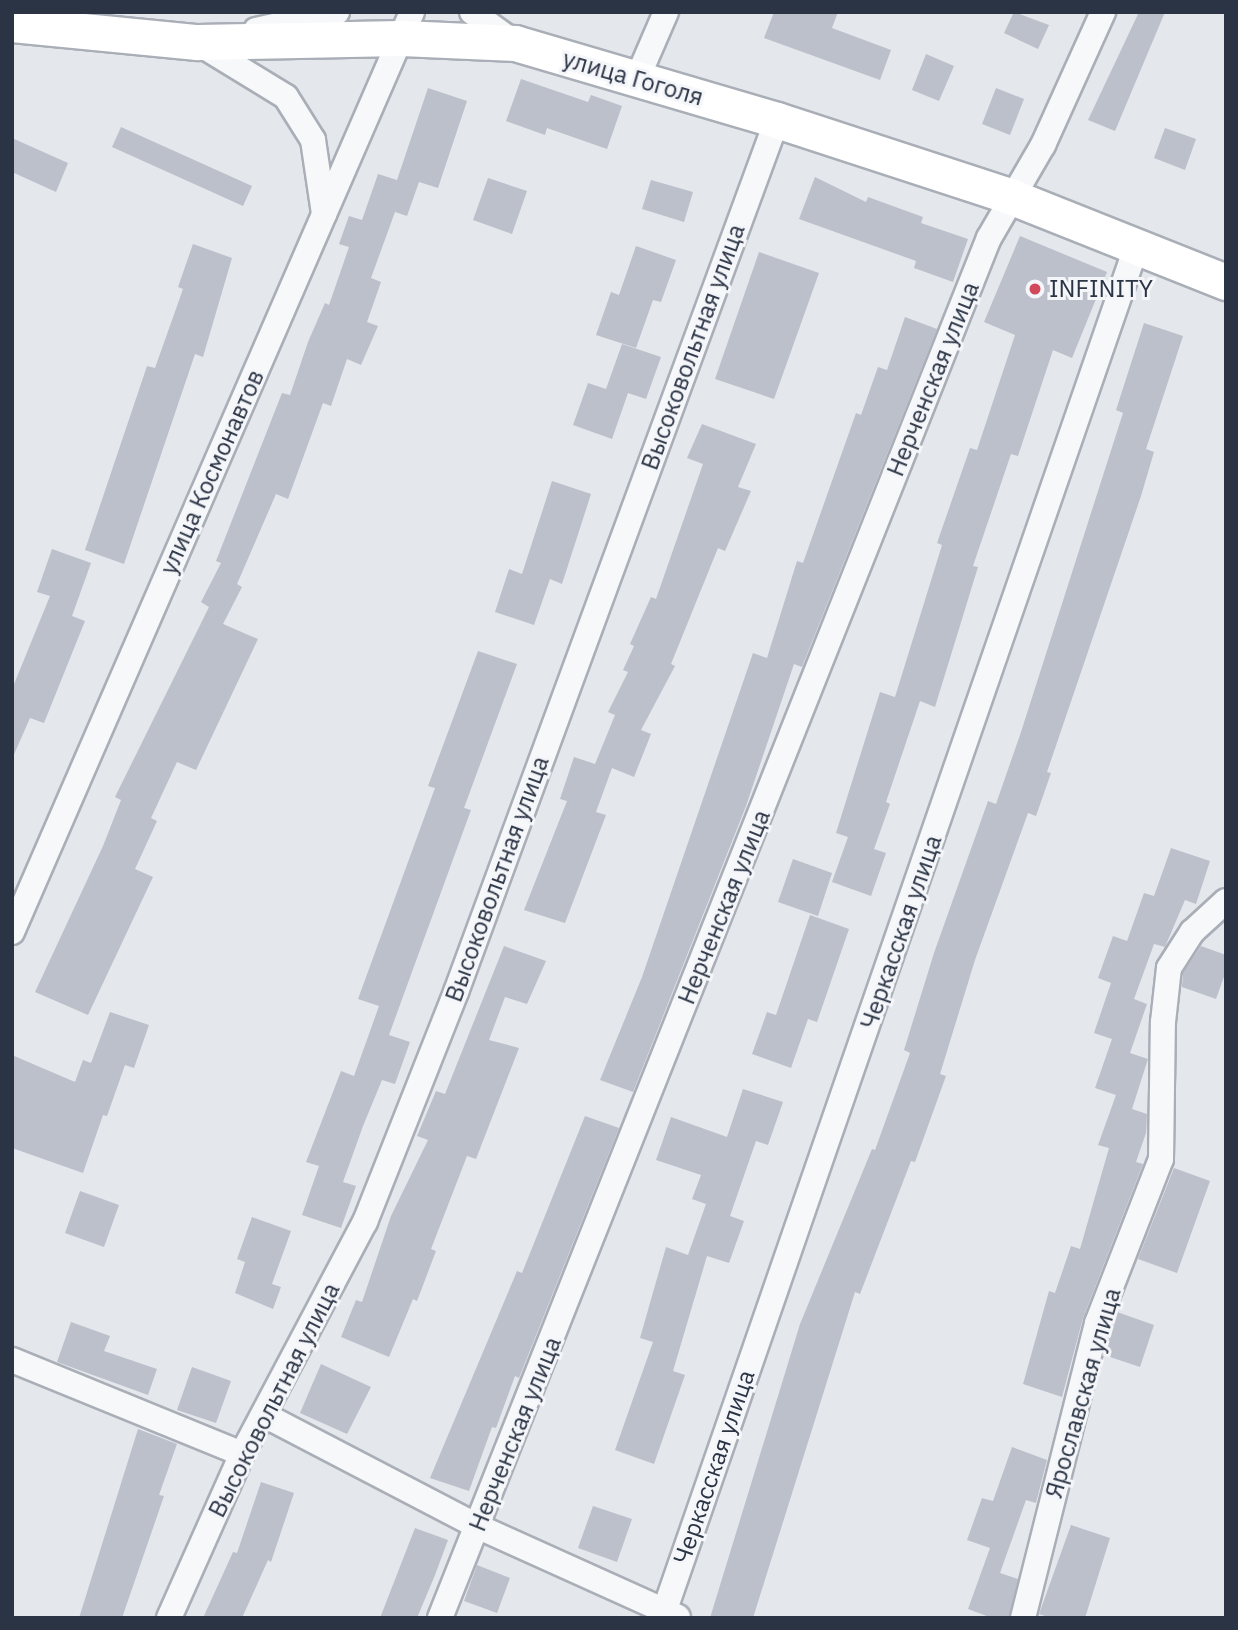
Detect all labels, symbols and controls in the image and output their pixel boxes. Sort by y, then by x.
street label: улица Гоголя [559,44,707,112]
street label: Высоковольтная улица [635,220,751,474]
place label: INFINITY [1049,275,1153,303]
street label: Нерченская улица [881,278,985,480]
marker: INFINITY [1027,281,1043,297]
street label: улица Космонавтов [154,365,270,579]
street label: Высоковольтная улица [439,752,555,1006]
street label: Нерченская улица [672,806,776,1008]
street label: Черкасская улица [854,831,948,1033]
street label: Высоковольтная улица [202,1278,346,1522]
street label: Ярославская улица [1039,1285,1127,1501]
street label: Нерченская улица [463,1333,567,1535]
street label: Черкасская улица [667,1366,761,1568]

